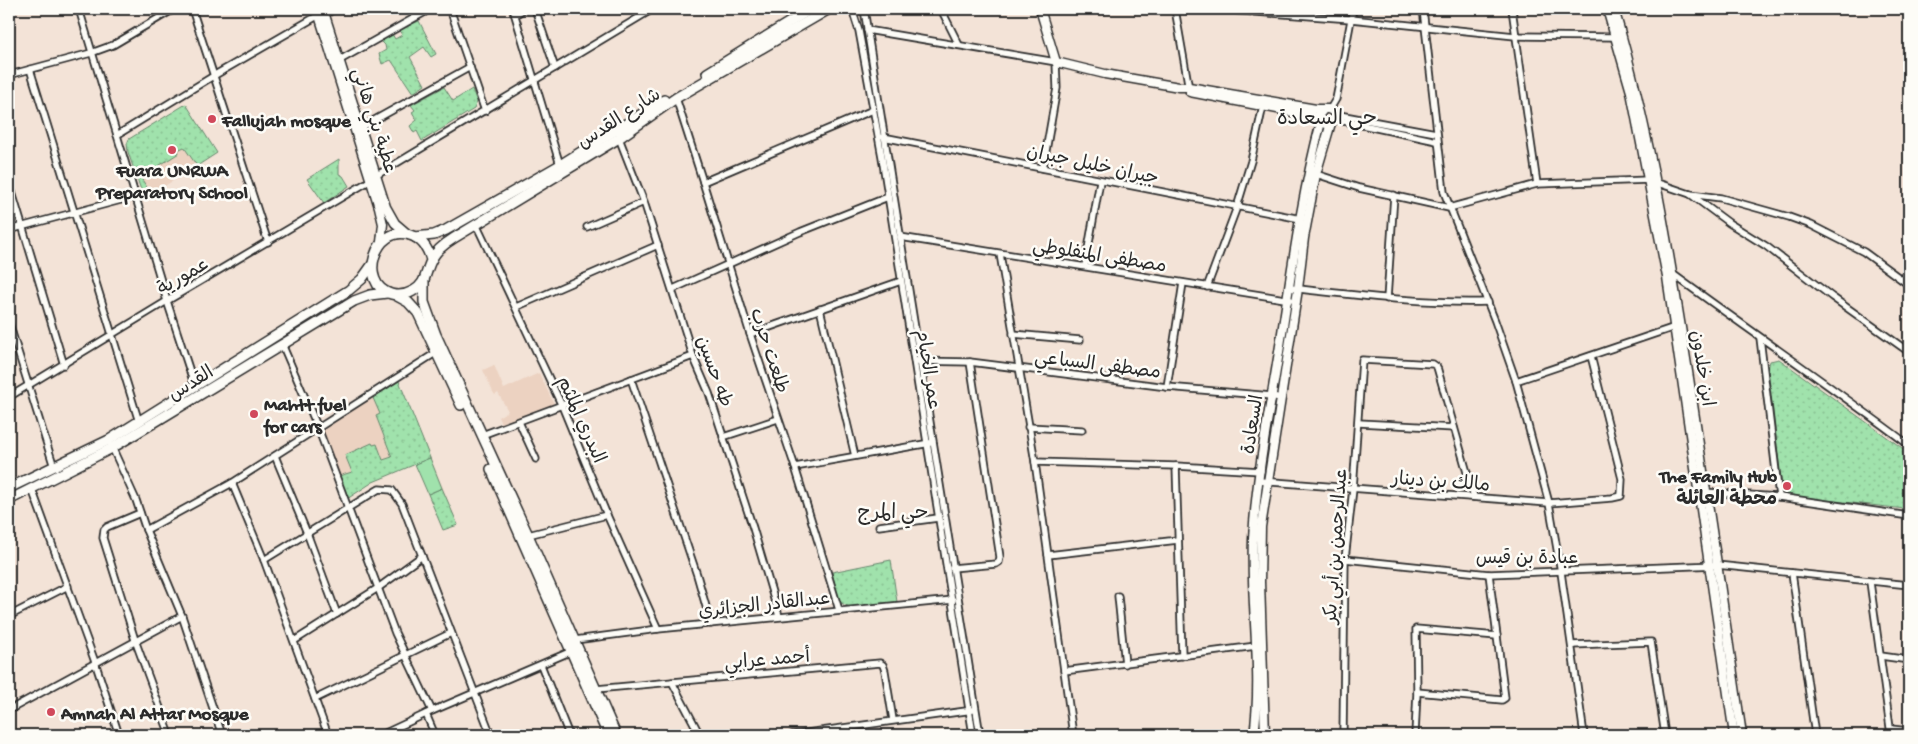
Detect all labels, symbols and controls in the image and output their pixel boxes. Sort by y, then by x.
street label: عطية بني هاني [343,65,401,177]
street label: شارع القدس [574,84,666,155]
district label: حي السعادة [1277,108,1377,136]
place label: Fallujah mosque [221,111,352,134]
marker: Fallujah mosque [206,113,218,125]
street label: جبران خليل جبران [1024,141,1160,192]
marker: Fuara UNRWA Preparatory School [166,144,178,156]
place label: Fuara UNRWA Preparatory School [95,161,248,206]
street label: مصطفى المنفلوطي [1031,236,1168,281]
street label: عمورية [154,254,213,302]
street label: طلعت حرب [743,306,792,397]
street label: عمر الخيام [909,328,944,411]
street label: ابن خلدون [1683,329,1718,408]
street label: طه حسين [689,333,736,411]
street label: مصطفى السباعي [1033,347,1162,388]
street label: القدس [165,362,219,408]
street label: البدري الملثم [550,373,609,468]
street label: السعادة [1238,393,1271,456]
place label: Mahtt fuel for cars [263,395,347,440]
marker: Mahtt fuel for cars [248,408,260,420]
place label: The Family Hub محطة العائلة [1657,467,1777,512]
street label: عبدالرحمن بن أبي بكر [1318,468,1356,627]
street label: مالك بن دينار [1389,468,1491,498]
marker: The Family Hub محطة العائلة [1781,480,1793,492]
district label: حي المرج [858,502,928,529]
street label: عبادة بن قيس [1476,548,1578,571]
street label: عبدالقادر الجزائري [698,588,831,625]
street label: أحمد عرابي [723,644,812,679]
place label: Amnah Al Attar Mosque [60,704,250,727]
marker: Amnah Al Attar Mosque [45,706,57,718]

